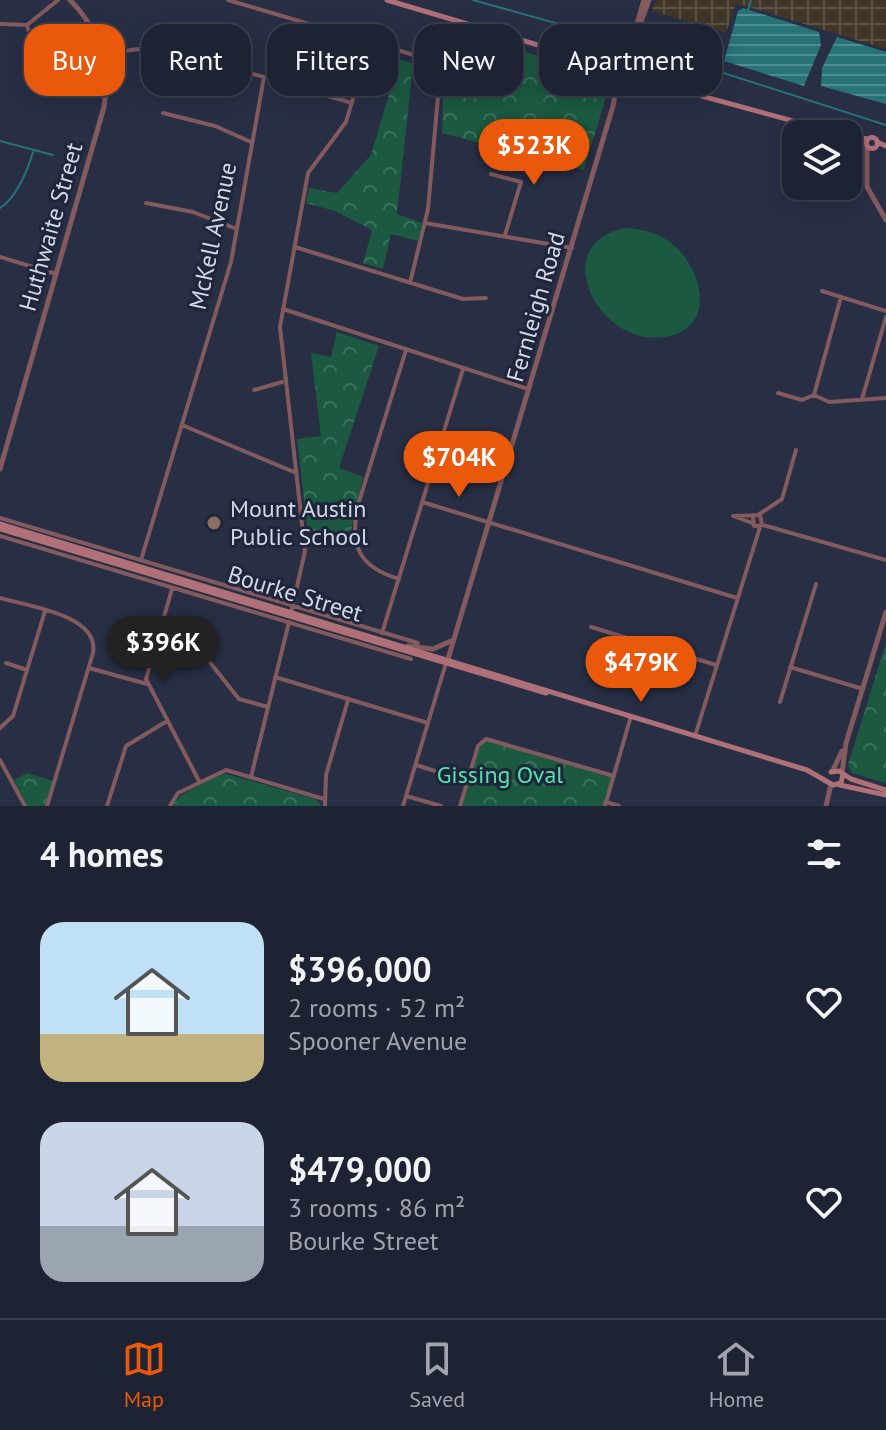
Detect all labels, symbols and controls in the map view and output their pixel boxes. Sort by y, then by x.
chip: Buy [24,24,125,96]
chip: Rent [141,24,251,96]
chip: Filters [267,24,398,96]
chip: New [414,24,523,96]
chip: Apartment [539,24,722,96]
pin: $523K [478,119,590,187]
map controls [782,120,862,200]
button: layers [782,120,862,200]
text: $523K [496,128,572,161]
street label: Huthwaite Street [12,139,89,315]
street label: McKell Avenue [182,159,243,313]
street label: Fernleigh Road [499,228,572,386]
pin: $704K [403,431,515,499]
text: $704K [421,440,497,473]
place label: Mount Austin Public School [230,493,368,552]
marker: Mount Austin Public School [205,514,223,532]
street label: Bourke Street [224,558,366,629]
pin: $396K [107,616,219,684]
text: $396K [125,625,201,658]
pin: $479K [585,636,697,704]
text: $479K [603,645,679,678]
park label: Gissing Oval [437,759,563,790]
text: 4 homes [40,832,164,876]
icon: filters [802,832,846,876]
text: $396,000 [288,947,432,991]
icon: home [104,954,200,1050]
icon: heart [802,980,846,1024]
text: 2 rooms · 52 m² [288,991,465,1024]
text: Spooner Avenue [288,1024,467,1057]
text: $479,000 [288,1147,432,1191]
icon: home [104,1154,200,1250]
icon: heart [802,1180,846,1224]
text: 3 rooms · 86 m² [288,1191,465,1224]
text: Bourke Street [288,1224,439,1257]
tab: Map [122,1337,166,1413]
tab: Saved [409,1337,465,1413]
tab: Home [709,1337,764,1413]

